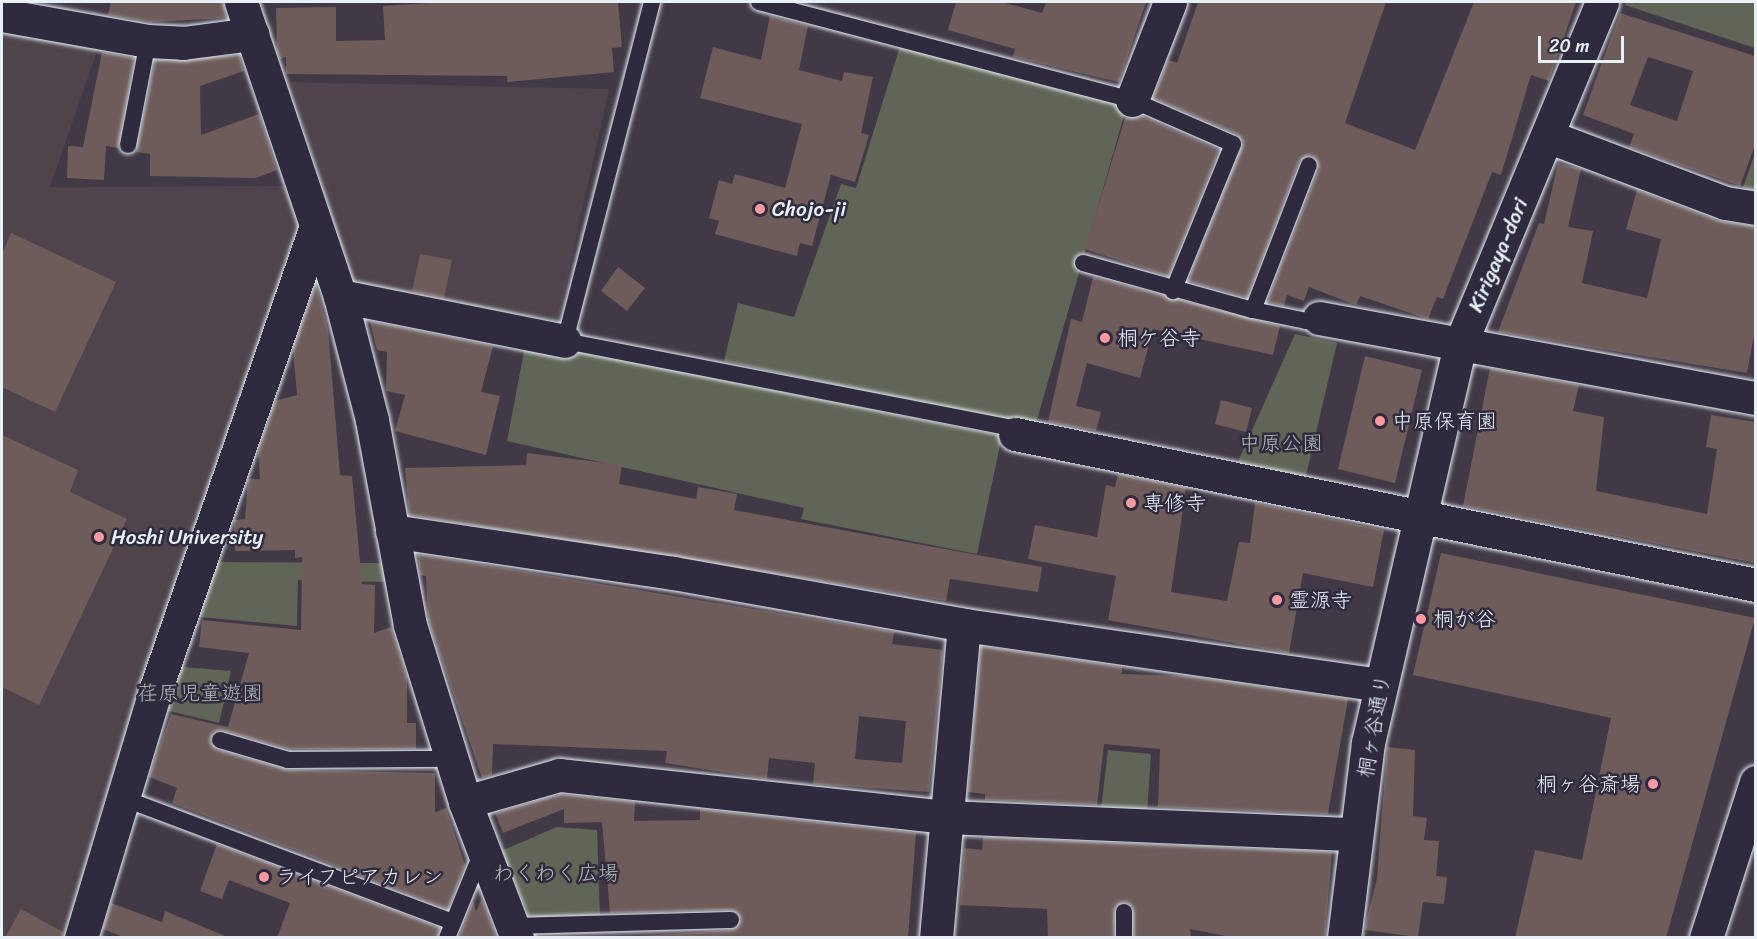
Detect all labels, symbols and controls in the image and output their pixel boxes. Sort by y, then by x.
scale bar [1541,24,1626,62]
text: 20 m [1549,30,1589,62]
street label: Kirigaya-dori [1463,194,1533,316]
place label: Chojo-ji [772,196,846,222]
marker: Chojo-ji [753,202,767,216]
place label: 桐ケ谷寺 [1117,325,1201,351]
marker: 桐ケ谷寺 [1098,331,1112,345]
place label: 中原保育園 [1392,408,1497,434]
marker: 中原保育園 [1373,414,1387,428]
park label: 中原公園 [1239,430,1323,456]
place label: 専修寺 [1143,490,1206,516]
marker: 専修寺 [1124,496,1138,510]
place label: Hoshi University [111,524,264,550]
marker: Hoshi University [92,530,106,544]
place label: 霊源寺 [1289,587,1352,613]
marker: 霊源寺 [1270,593,1284,607]
place label: 桐が谷 [1433,606,1496,632]
marker: 桐が谷 [1414,612,1428,626]
street label: 桐ヶ谷通り [1352,672,1396,780]
park label: 荏原児童遊園 [137,680,263,706]
place label: 桐ヶ谷斎場 [1536,771,1641,797]
marker: 桐ヶ谷斎場 [1646,777,1660,791]
park label: わくわく広場 [493,860,619,886]
place label: ライフピアカレン [276,864,444,890]
marker: ライフピアカレン [257,870,271,884]

